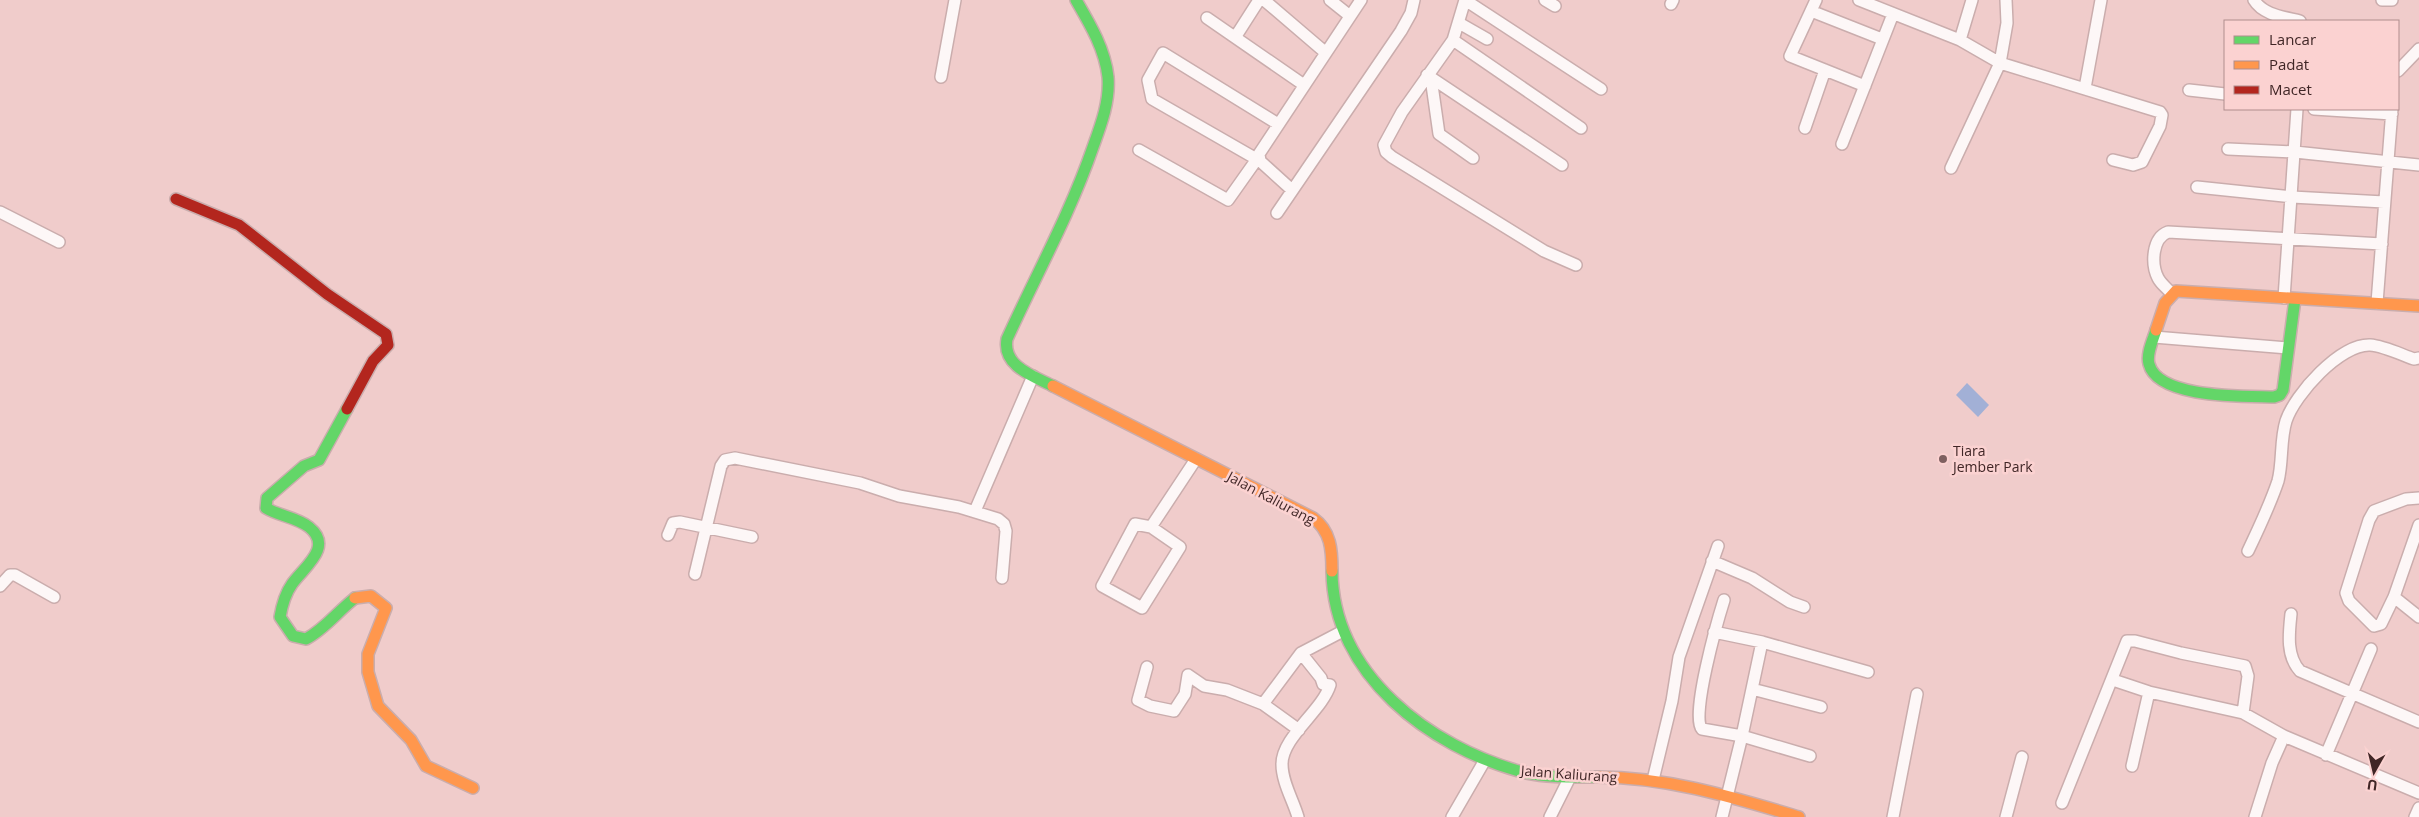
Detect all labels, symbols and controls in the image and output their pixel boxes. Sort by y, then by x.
legend [2224,20,2399,110]
text: Lancar [2269,29,2316,49]
text: Padat [2269,54,2309,74]
text: Macet [2269,79,2312,99]
place label: Tiara Jember Park [1951,441,2033,476]
marker: Tiara Jember Park [1937,453,1949,465]
street label: Jalan Kaliurang [1222,466,1319,529]
north arrow [2349,747,2399,797]
street label: Jalan Kaliurang [1518,761,1618,786]
text: U [2366,775,2379,796]

